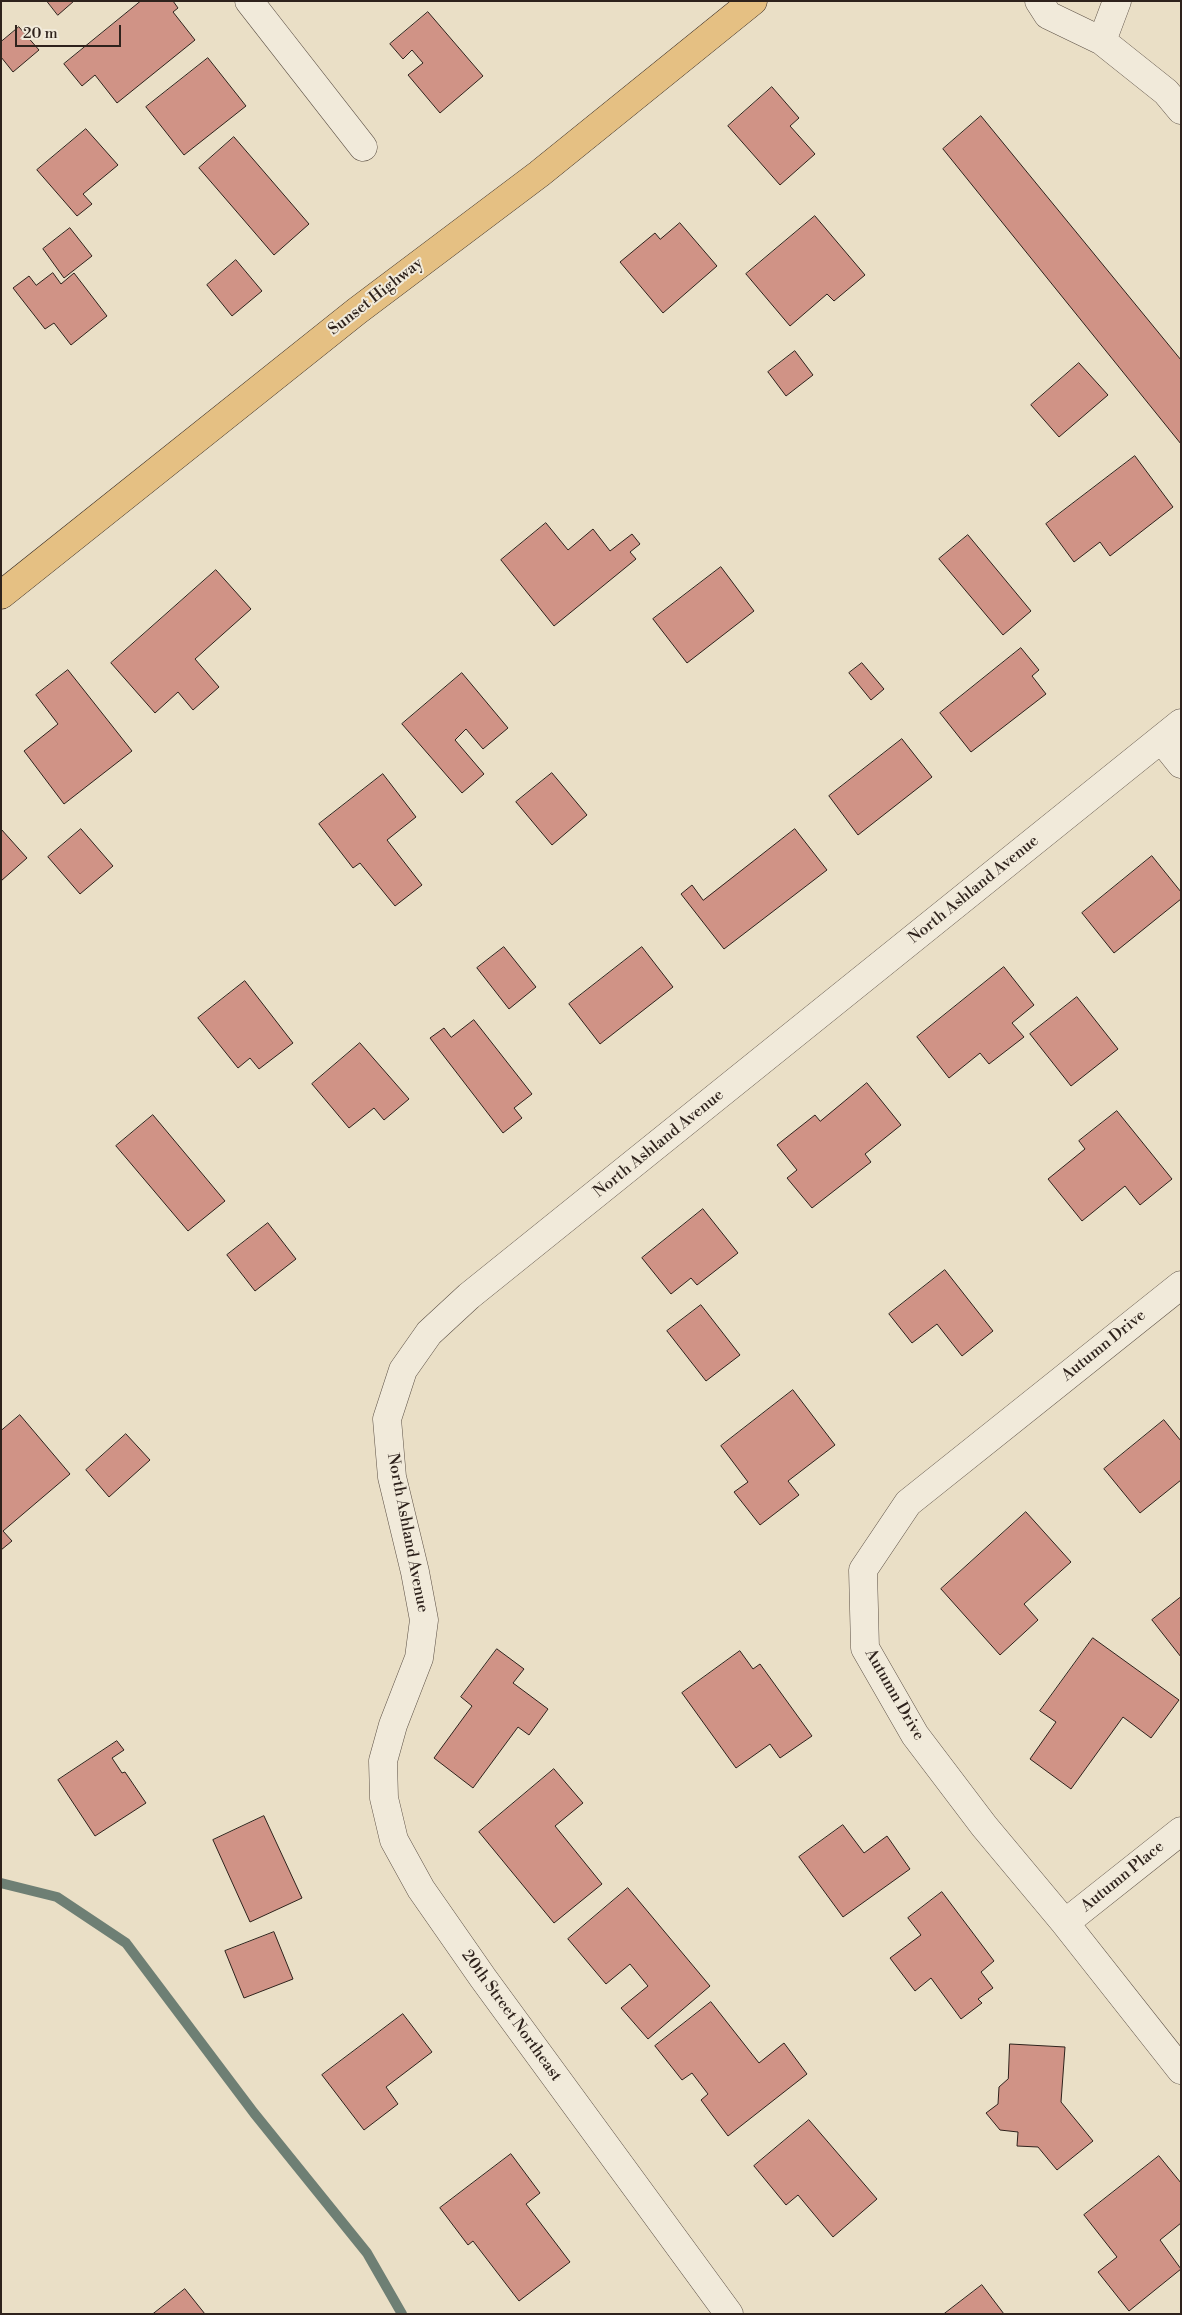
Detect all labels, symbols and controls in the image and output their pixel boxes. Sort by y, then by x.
scale bar [18,15,124,47]
text: 20 m [23,24,58,43]
street label: Sunset Highway [325,254,427,340]
street label: North Ashland Avenue [905,832,1043,948]
street label: North Ashland Avenue [590,1086,728,1202]
street label: Autumn Drive [1058,1306,1150,1386]
street label: North Ashland Avenue [382,1452,432,1614]
street label: Autumn Drive [860,1646,928,1744]
street label: Autumn Place [1078,1838,1168,1916]
street label: 20th Street Northeast [457,1947,565,2085]

